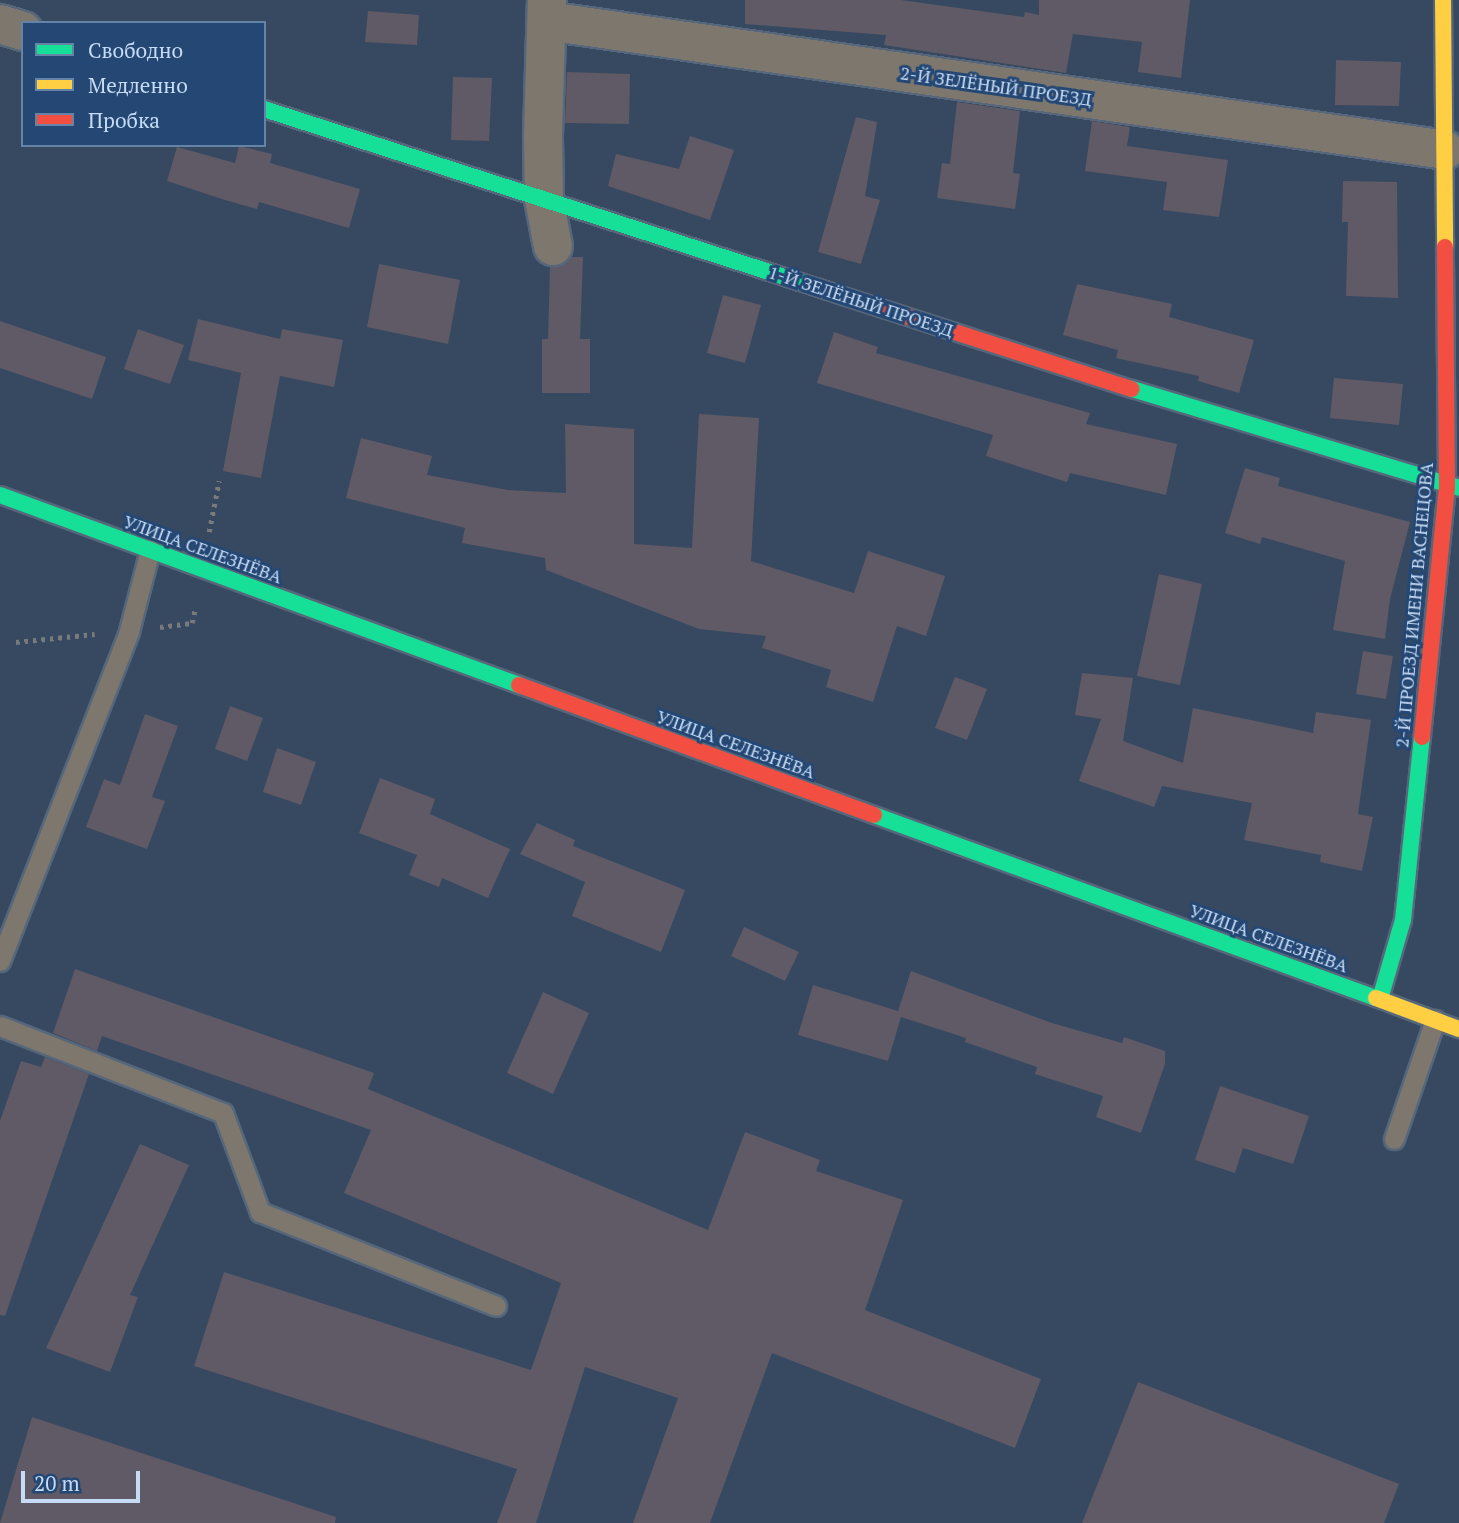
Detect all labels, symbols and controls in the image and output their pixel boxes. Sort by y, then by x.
legend [21,21,266,147]
text: Свободно [88,36,183,64]
street label: 2-Й ЗЕЛЁНЫЙ ПРОЕЗД [899,62,1093,110]
text: Медленно [88,71,188,99]
text: Пробка [88,106,160,134]
street label: 1-Й ЗЕЛЁНЫЙ ПРОЕЗД [766,261,956,341]
street label: 2-Й ПРОЕЗД ИМЕНИ ВАСНЕЦОВА [1391,461,1437,749]
street label: УЛИЦА СЕЛЕЗНЁВА [121,510,285,588]
street label: УЛИЦА СЕЛЕЗНЁВА [654,705,818,783]
street label: УЛИЦА СЕЛЕЗНЁВА [1187,899,1351,977]
scale bar [24,1456,144,1500]
text: 20 m [34,1469,80,1497]

